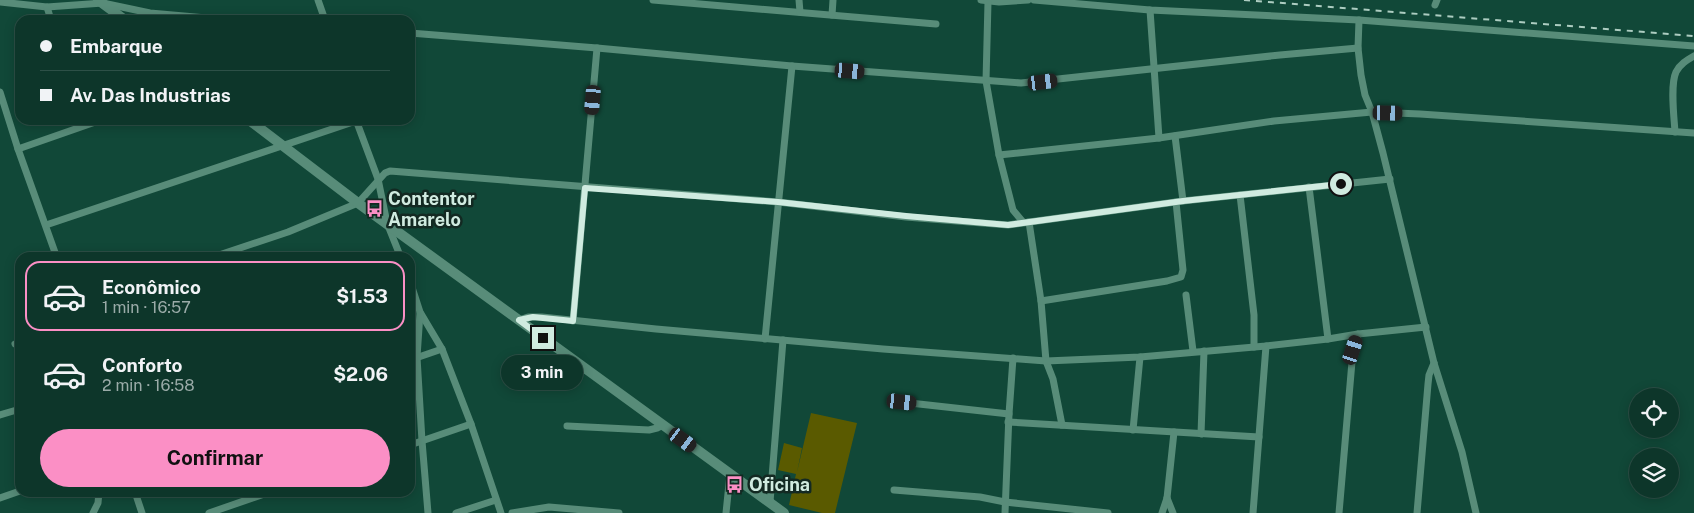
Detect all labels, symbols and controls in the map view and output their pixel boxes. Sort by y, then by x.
text: Embarque [70,35,163,57]
car [834,62,865,80]
car [1027,73,1058,91]
text: Av. Das Industrias [70,84,231,106]
car [584,84,601,116]
car [1372,105,1403,121]
route start [1330,173,1352,195]
place label: Contentor Amarelo [388,188,475,230]
bus stop icon: Contentor Amarelo [364,198,384,218]
icon: car [42,274,87,319]
text: Econômico [102,276,201,298]
text: $1.53 [336,285,388,307]
text: 1 min · 16:57 [102,298,191,317]
route end [532,327,554,349]
car [1341,333,1364,367]
icon: car [42,352,87,397]
text: Conforto [102,354,182,376]
callout: 3 min [502,356,584,390]
text: $2.06 [333,363,388,385]
text: 3 min [521,363,563,382]
text: 2 min · 16:58 [102,376,195,395]
map controls [1629,388,1679,498]
button: locate [1629,388,1679,438]
car [886,393,917,411]
car [666,425,699,455]
button: Confirmar [40,429,390,487]
button: layers [1629,448,1679,498]
bus stop icon: Oficina [725,474,745,494]
place label: Oficina [749,474,810,495]

